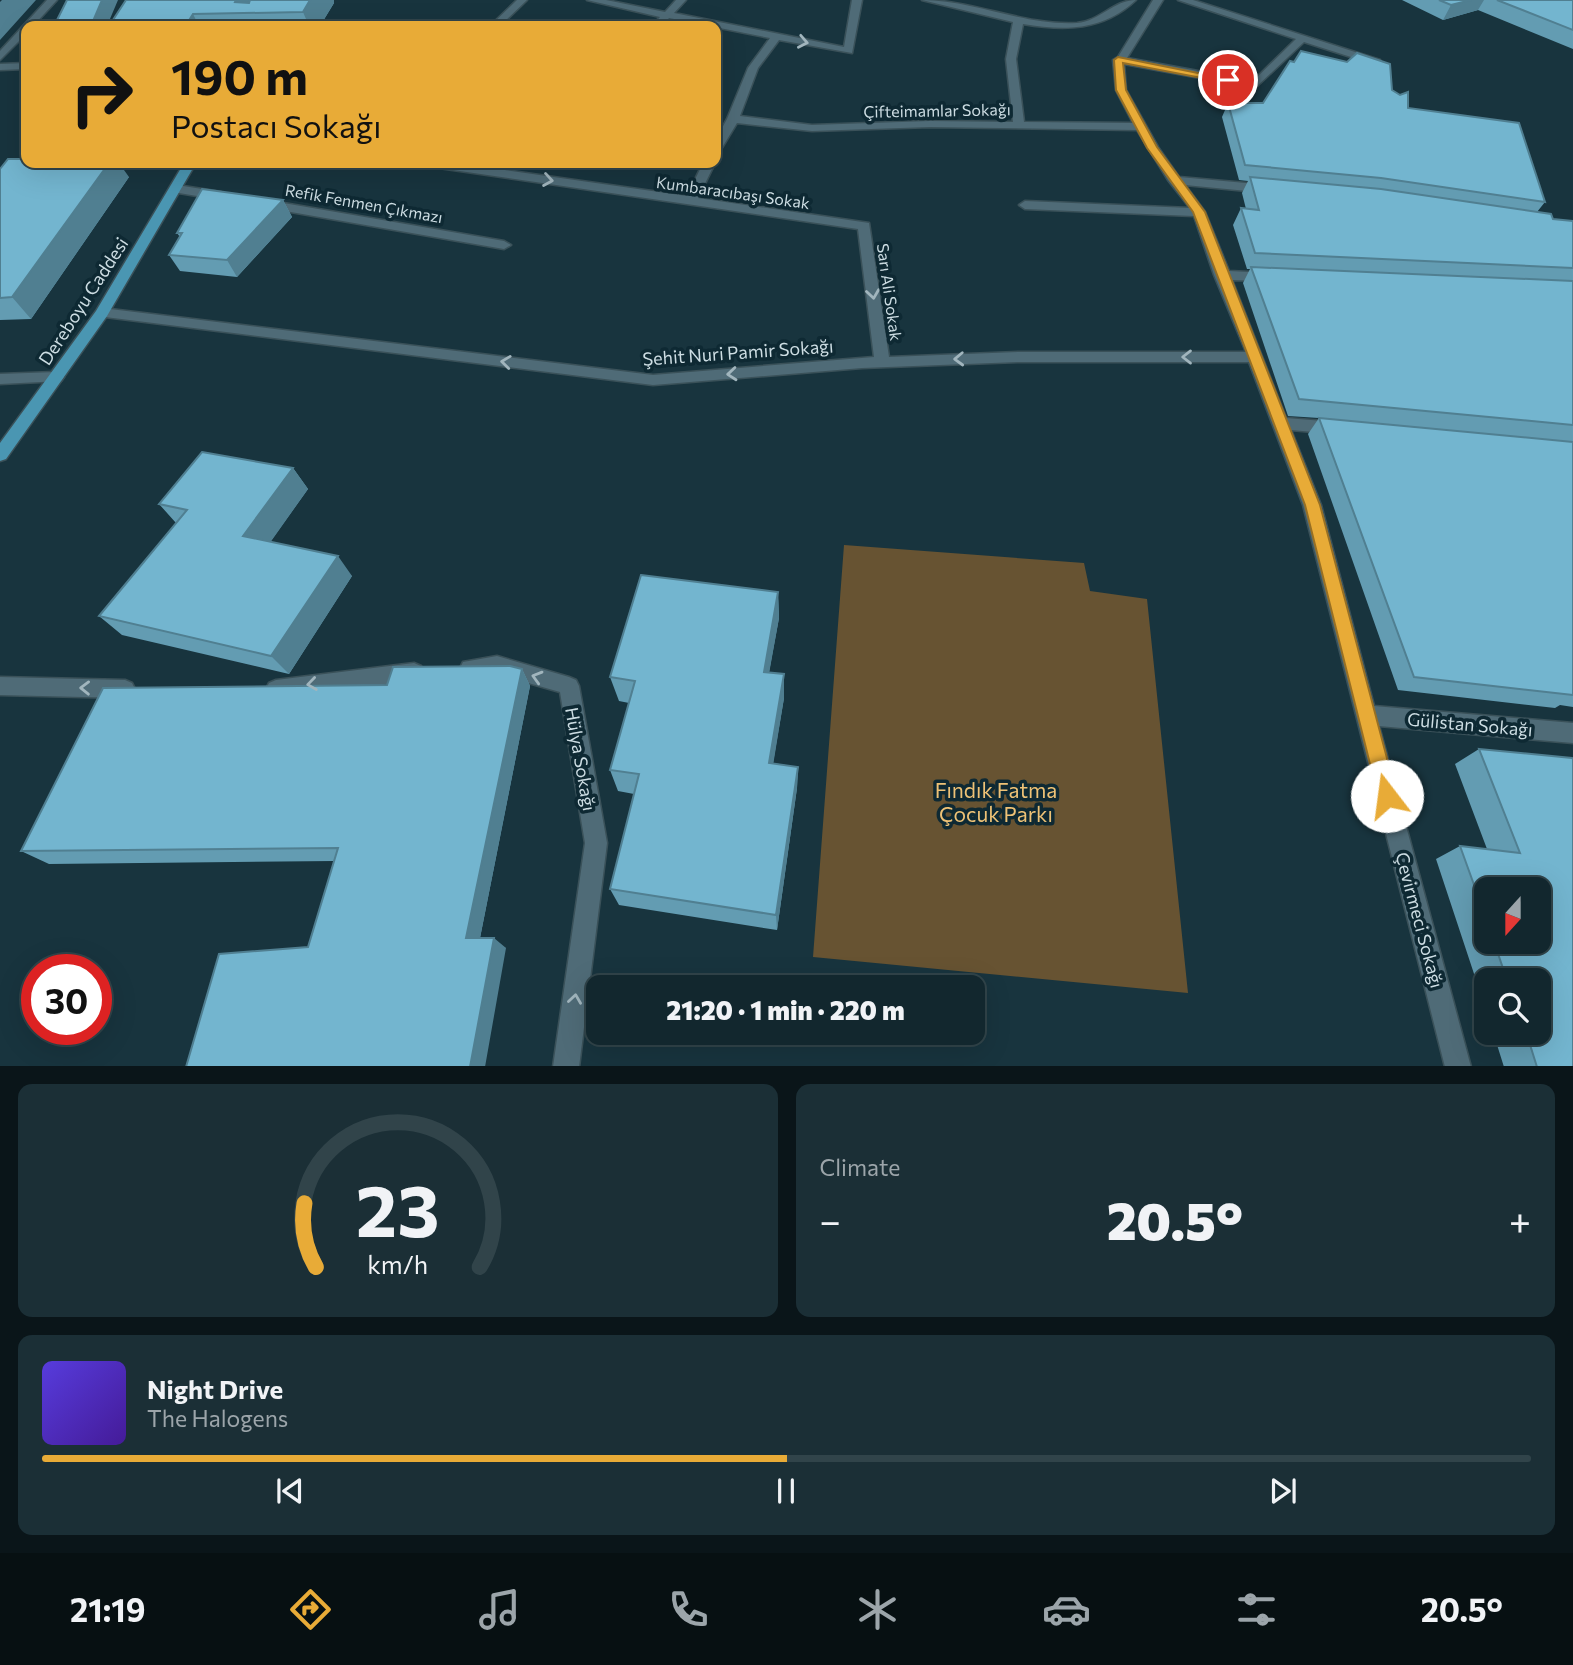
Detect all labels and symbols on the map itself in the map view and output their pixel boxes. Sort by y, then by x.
one-way arrow [797,33,809,48]
pin [1198,50,1258,110]
street label: Çifteimamlar Sokağı [863,99,1011,121]
one-way arrow [542,172,554,187]
street label: Kumbaracıbaşı Sokak [655,172,811,212]
street label: Refik Fenmen Çıkmazı [284,180,444,226]
street label: Dereboyu Caddesi [34,233,132,369]
street label: Sarı Ali Sokak [874,242,906,342]
one-way arrow [865,288,880,300]
street label: Şehit Nuri Pamir Sokağı [642,334,834,370]
one-way arrow [1181,349,1192,365]
one-way arrow [954,352,965,367]
one-way arrow [500,355,512,370]
one-way arrow [727,366,738,381]
one-way arrow [531,670,543,685]
one-way arrow [306,677,318,692]
one-way arrow [79,680,90,696]
street label: Hülya Sokağı [561,705,601,813]
street label: Gülistan Sokağı [1406,708,1534,740]
position arrow [1350,759,1424,833]
park label: Fındık Fatma Çocuk Parkı [935,777,1057,826]
street label: Çevirmeci Sokağı [1391,850,1449,990]
north arrow [1474,877,1550,954]
speed limit sign: 30 [21,954,112,1045]
one-way arrow [568,993,583,1005]

